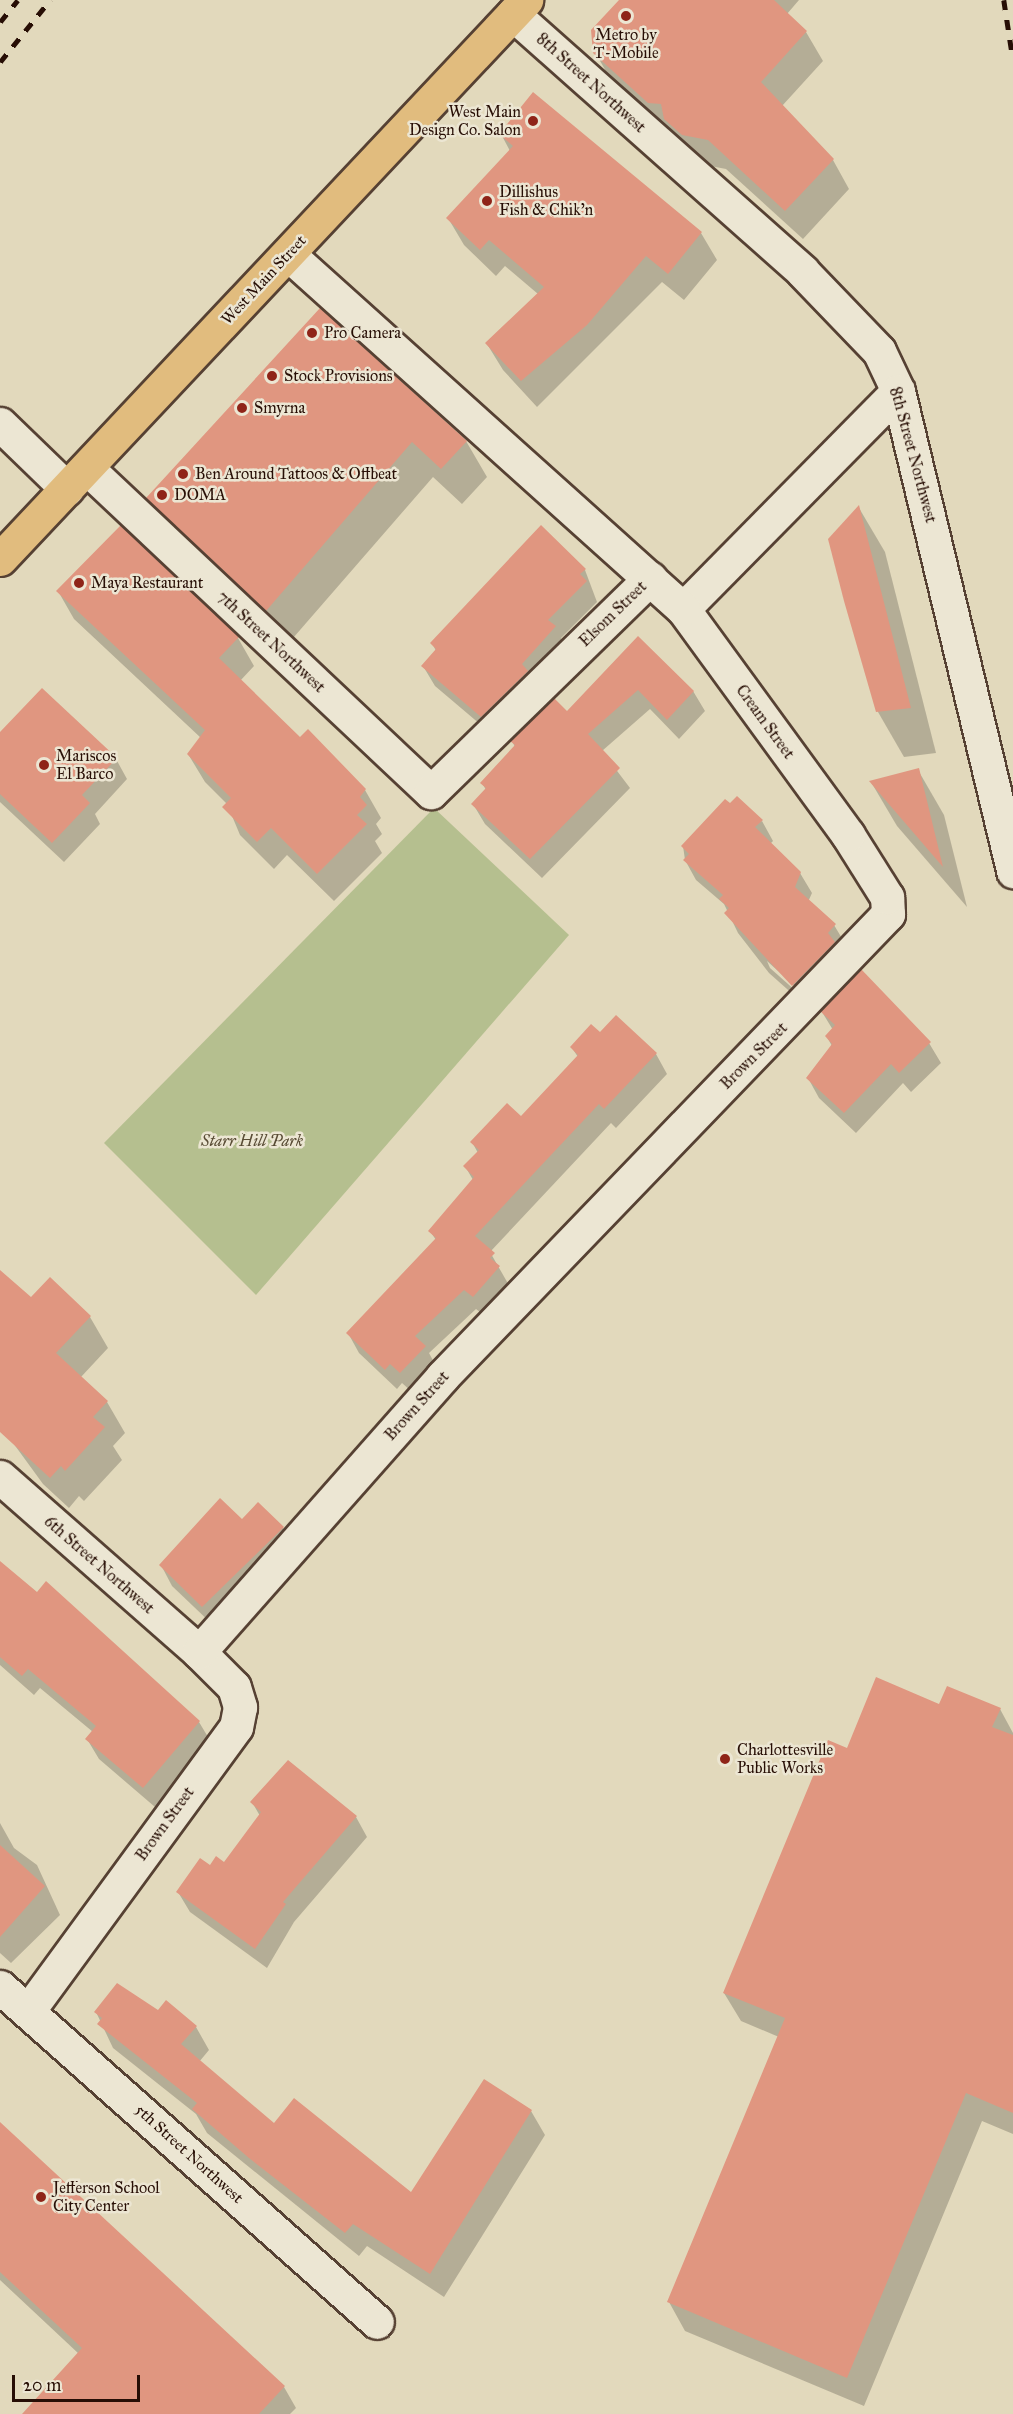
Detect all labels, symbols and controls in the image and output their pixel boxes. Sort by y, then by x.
marker: Metro by T-Mobile [619,9,633,23]
place label: Metro by T-Mobile [593,25,659,63]
street label: 8th Street Northwest [533,29,649,137]
place label: West Main Design Co. Salon [409,102,521,140]
marker: West Main Design Co. Salon [526,114,540,128]
place label: Dillishus Fish & Chik'n [499,182,593,220]
marker: Dillishus Fish & Chik'n [480,194,494,208]
street label: West Main Street [218,231,310,329]
place label: Pro Camera [324,323,401,343]
marker: Pro Camera [305,326,319,340]
place label: Stock Provisions [284,366,393,386]
marker: Stock Provisions [265,369,279,383]
street label: 8th Street Northwest [886,385,940,525]
place label: Smyrna [254,398,305,418]
marker: Smyrna [235,401,249,415]
place label: Ben Around Tattoos & Offbeat [195,464,397,484]
marker: Ben Around Tattoos & Offbeat [176,467,190,481]
place label: DOMA [174,485,226,505]
marker: DOMA [155,488,169,502]
place label: Maya Restaurant [91,573,203,593]
marker: Maya Restaurant [72,576,86,590]
street label: Elsom Street [575,577,651,651]
street label: 7th Street Northwest [213,587,329,697]
street label: Cream Street [732,681,798,763]
place label: Mariscos El Barco [56,746,116,784]
marker: Mariscos El Barco [37,758,51,772]
street label: Brown Street [716,1018,792,1094]
park label: Starr Hill Park [201,1131,303,1151]
street label: Brown Street [381,1367,453,1445]
street label: 6th Street Northwest [40,1512,158,1618]
place label: Charlottesville Public Works [737,1740,833,1778]
marker: Charlottesville Public Works [718,1752,732,1766]
street label: Brown Street [132,1783,198,1865]
street label: 5th Street Northwest [131,2100,247,2208]
place label: Jefferson School City Center [53,2178,160,2216]
marker: Jefferson School City Center [34,2190,48,2204]
scale bar [15,2363,142,2401]
text: 20 m [23,2374,61,2396]

